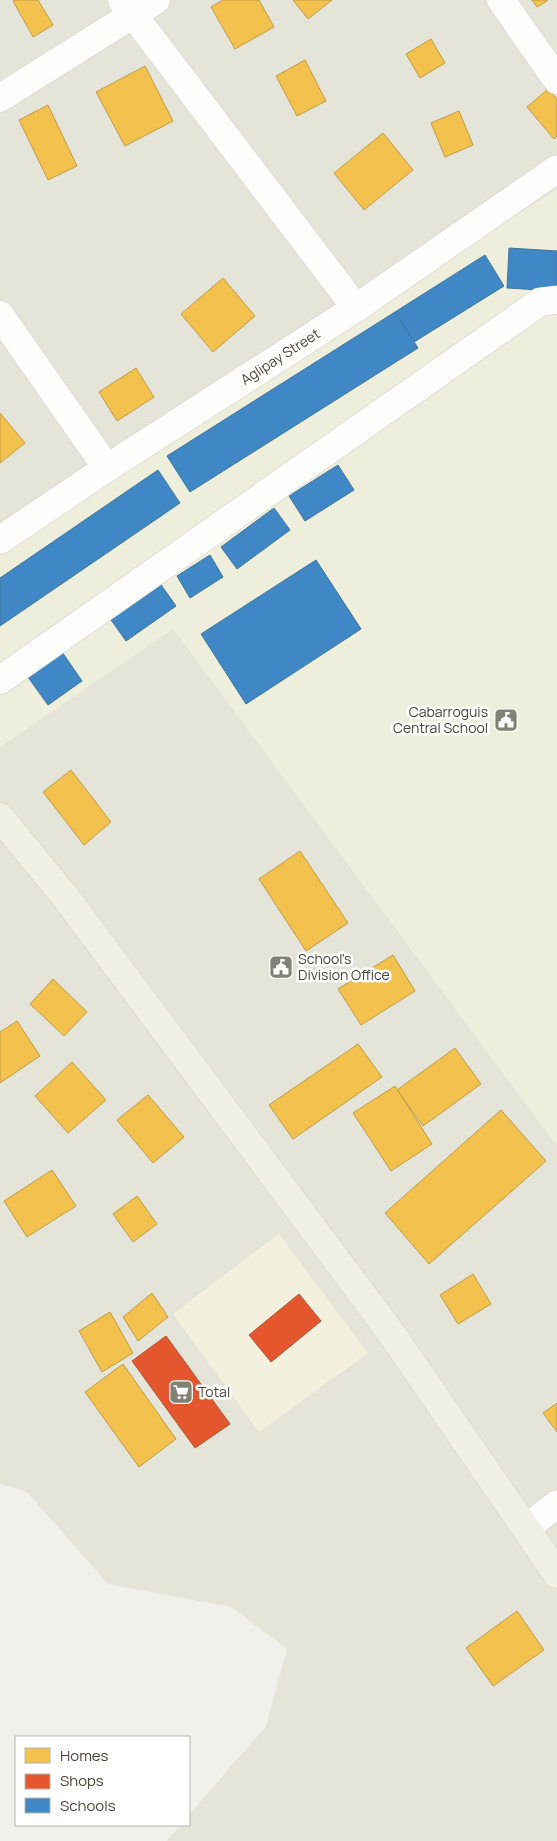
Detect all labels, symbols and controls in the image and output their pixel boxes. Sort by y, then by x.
street label: Aglipay Street [237,323,324,389]
place label: Cabarroguis Central School [393,702,488,737]
public building icon: Cabarroguis Central School [493,707,519,733]
place label: School's Division Office [298,949,390,984]
public building icon: School's Division Office [268,954,294,980]
supermarket icon: Total [168,1379,194,1405]
place label: Total [198,1382,230,1401]
legend [15,1736,190,1826]
text: Homes [60,1745,109,1766]
text: Shops [60,1770,104,1791]
text: Schools [60,1795,116,1816]

